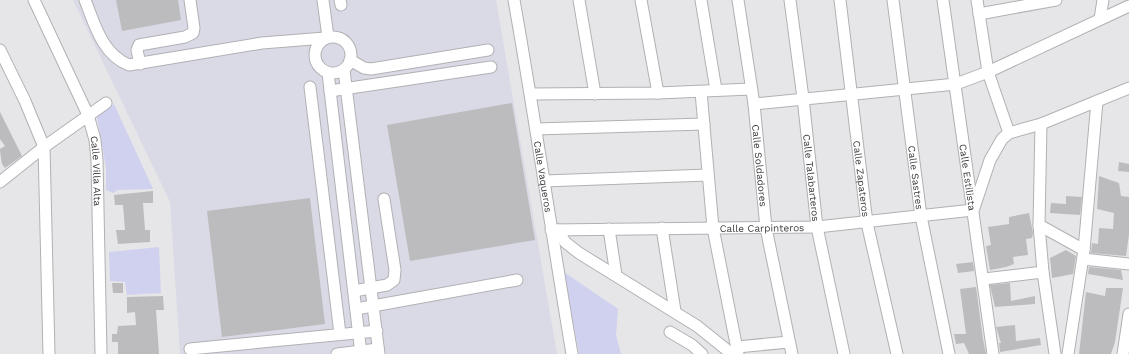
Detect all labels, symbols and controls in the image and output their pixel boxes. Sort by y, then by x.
street label: Calle Soldadores [750,124,769,207]
street label: Calle Talabarteros [801,133,821,222]
street label: Calle Villa Alta [88,134,103,207]
street label: Calle Vaqueros [532,140,554,213]
street label: Calle Zapateros [851,140,871,218]
street label: Calle Estilista [957,143,978,212]
street label: Calle Sastres [906,145,925,210]
street label: Calle Carpinteros [720,222,804,234]

